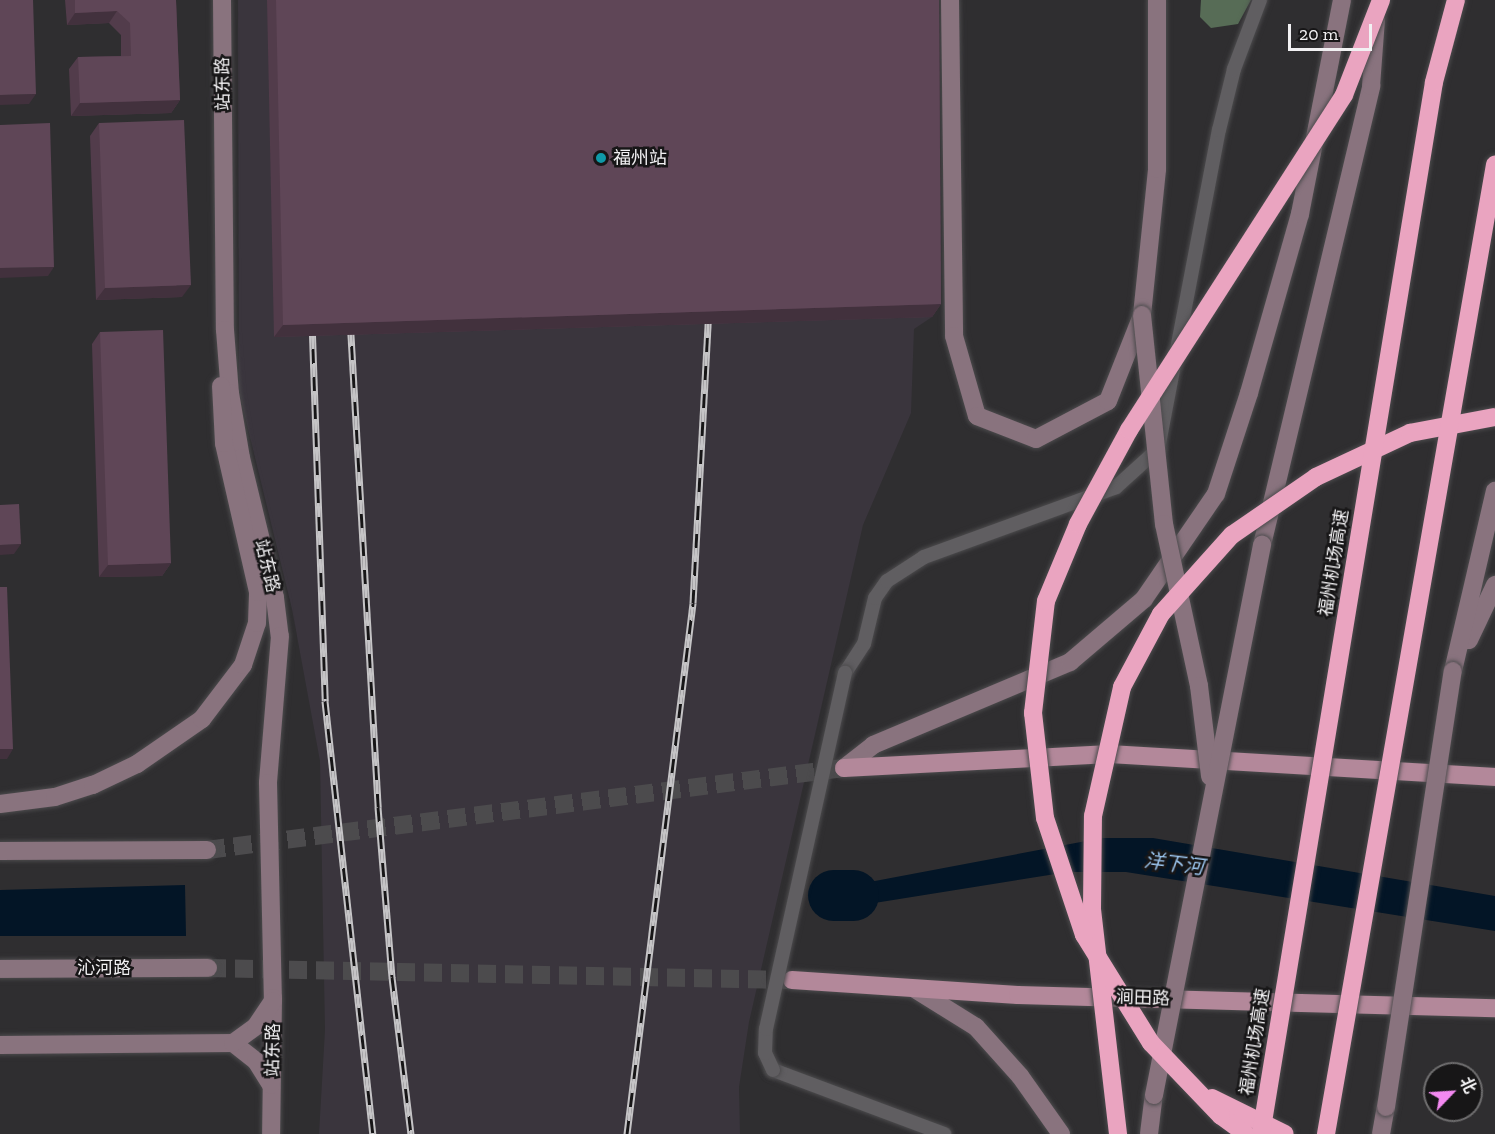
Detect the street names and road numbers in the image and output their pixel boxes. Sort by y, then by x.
street label: 站东路 [212,57,234,111]
street label: 福州机场高速 [1315,508,1353,618]
street label: 站东路 [250,537,284,595]
street label: 沁河路 [77,957,131,979]
street label: 涧田路 [1116,986,1170,1010]
street label: 福州机场高速 [1236,987,1274,1097]
street label: 站东路 [262,1023,284,1077]

